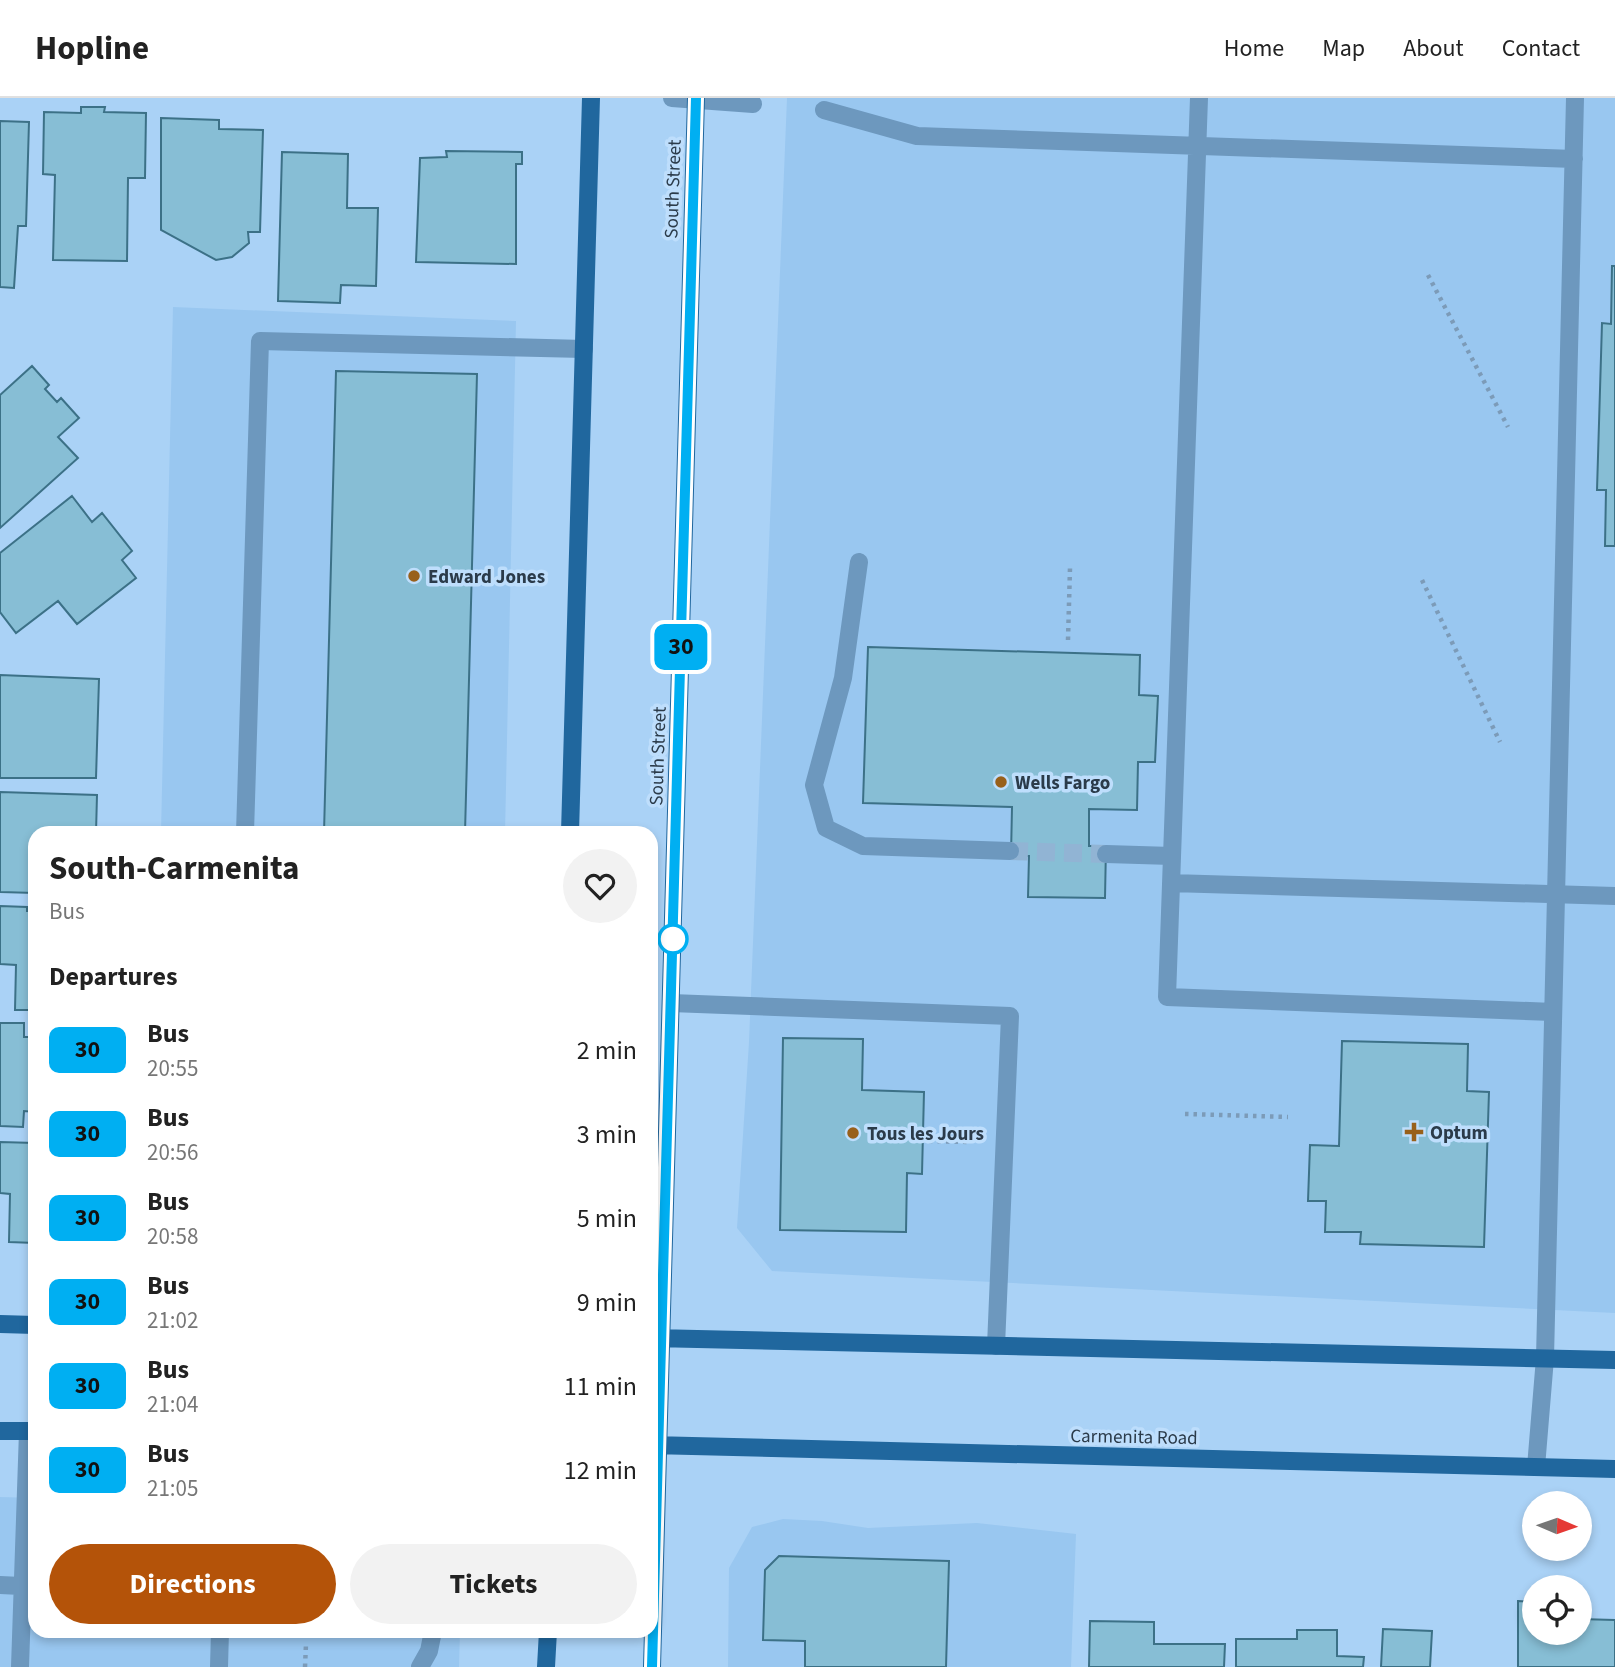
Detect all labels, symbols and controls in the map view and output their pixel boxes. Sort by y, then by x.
text: Hopline [35,25,149,72]
text: Home [1224,31,1284,66]
text: Map [1322,31,1365,66]
text: About [1403,31,1464,66]
text: Contact [1502,31,1580,66]
street label: South Street [658,139,689,239]
place label: Edward Jones [428,564,545,591]
marker: Edward Jones [406,568,422,584]
line badge: 30 [650,624,712,670]
text: 30 [668,629,694,664]
street label: South Street [643,706,674,806]
place label: Wells Fargo [1015,770,1110,797]
marker: Wells Fargo [993,774,1009,790]
text: South-Carmenita [49,845,299,892]
button: heart [563,849,637,923]
text: Bus [49,895,85,928]
unlabelled marker [658,924,688,954]
text: Departures [49,958,177,995]
text: Bus [147,1015,189,1052]
text: 30 [75,1032,100,1067]
text: 2 min [577,1032,637,1069]
text: 20:55 [147,1052,198,1085]
text: Bus [147,1099,189,1136]
text: 30 [75,1116,100,1151]
text: 3 min [577,1116,637,1153]
place label: Optum [1430,1120,1488,1147]
place label: Tous les Jours [867,1121,984,1148]
marker: Optum [1404,1122,1424,1142]
marker: Tous les Jours [845,1125,861,1141]
text: 20:56 [147,1136,198,1169]
text: Bus [147,1183,189,1220]
text: 30 [75,1200,100,1235]
text: 5 min [577,1200,637,1237]
text: 20:58 [147,1220,198,1253]
text: Bus [147,1267,189,1304]
text: 30 [75,1284,100,1319]
text: 9 min [577,1284,637,1321]
text: 21:02 [147,1304,198,1337]
text: Bus [147,1351,189,1388]
text: 30 [75,1368,100,1403]
text: 11 min [564,1368,637,1405]
text: 21:04 [147,1388,198,1421]
street label: Carmenita Road [1070,1423,1198,1452]
text: Bus [147,1435,189,1472]
text: 30 [75,1452,100,1487]
text: 12 min [564,1452,637,1489]
text: 21:05 [147,1472,198,1505]
north arrow [1522,1491,1592,1561]
map controls [1522,1491,1592,1645]
button: Directions [49,1544,336,1624]
button: Tickets [350,1544,637,1624]
button: locate [1522,1575,1592,1645]

